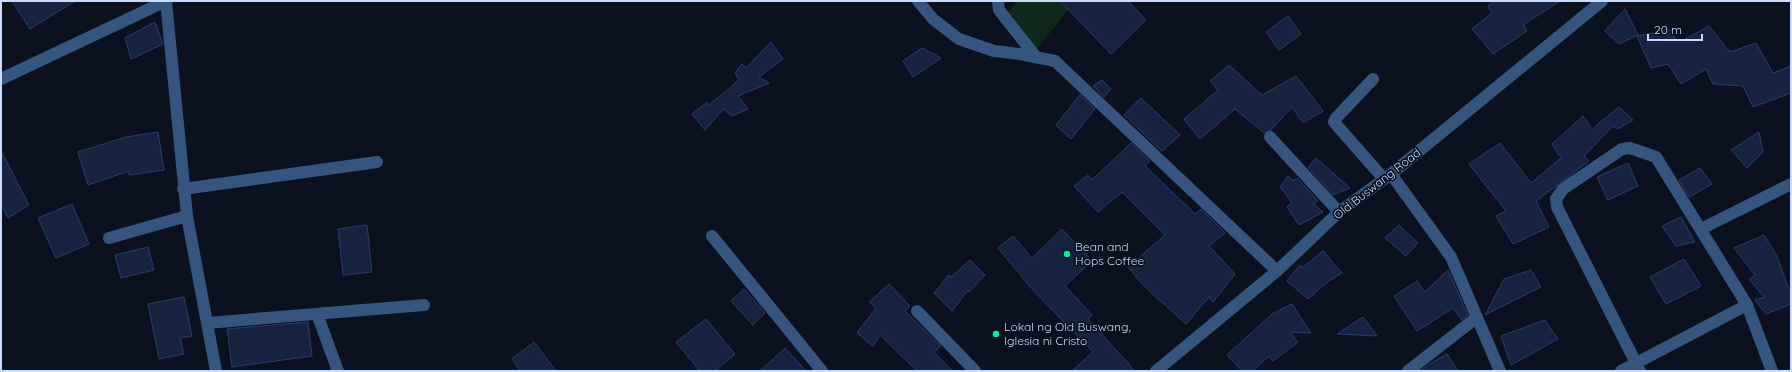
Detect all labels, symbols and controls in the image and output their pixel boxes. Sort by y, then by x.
scale bar [1648,16,1702,42]
text: 20 m [1654,22,1682,37]
street label: Old Buswang Road [1330,145,1423,222]
place label: Bean and Hops Coffee [1075,239,1145,268]
marker: Bean and Hops Coffee [1062,249,1072,259]
place label: Lokal ng Old Buswang, Iglesia ni Cristo [1004,319,1131,348]
marker: Lokal ng Old Buswang, Iglesia ni Cristo [991,329,1001,339]

